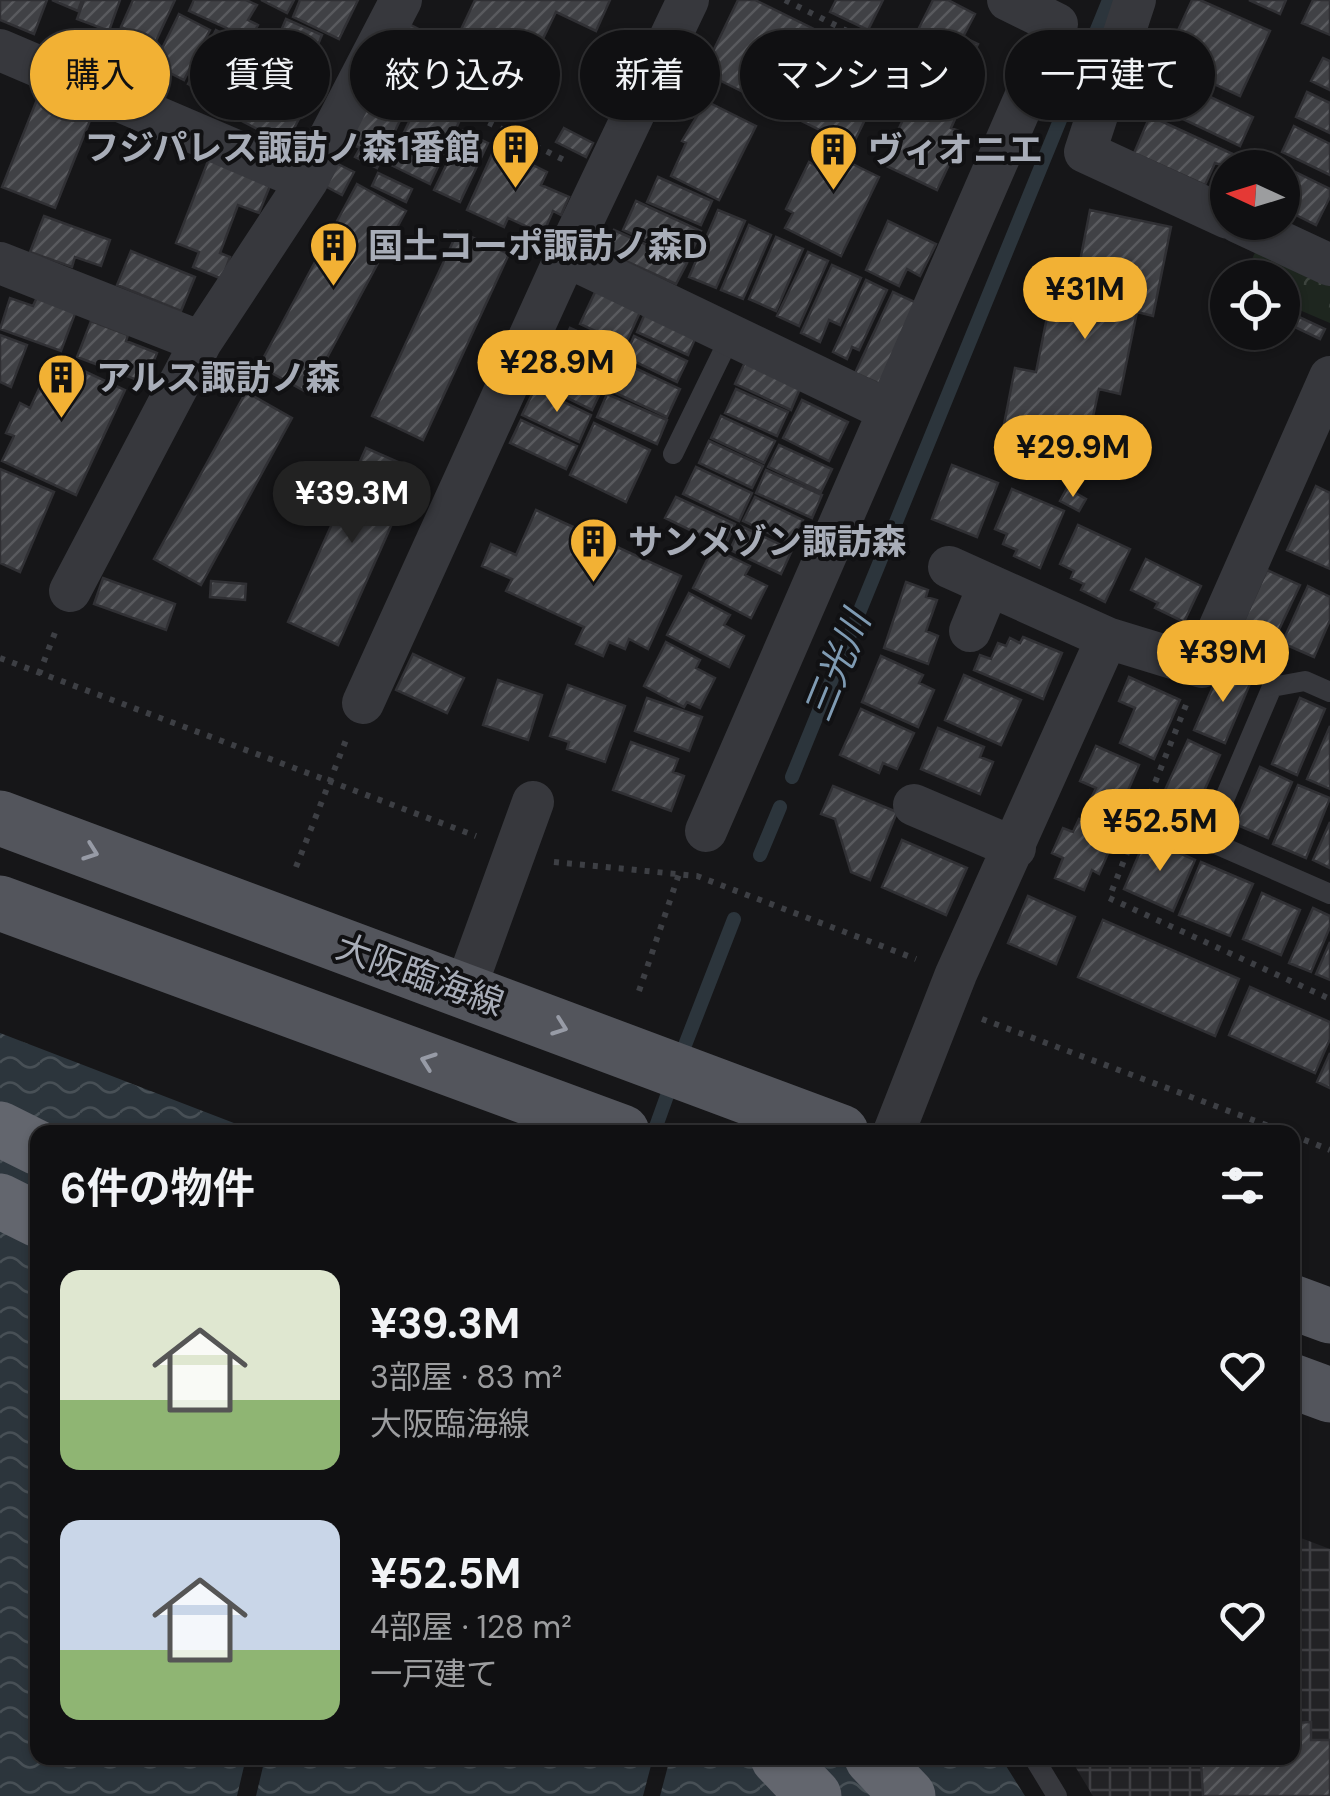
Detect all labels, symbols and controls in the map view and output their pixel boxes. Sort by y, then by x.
chip: 購入 [30,30,170,120]
chip: 賃貸 [190,30,330,120]
chip: 絞り込み [350,30,560,120]
chip: 新着 [580,30,720,120]
chip: マンション [740,30,985,120]
chip: 一戸建て [1005,30,1215,120]
building icon: フジパレス諏訪ノ森1番館 [489,122,541,190]
building icon: ヴィオニエ [807,124,859,192]
place label: フジパレス諏訪ノ森1番館 [84,125,480,171]
place label: ヴィオニエ [868,127,1043,173]
north arrow [1210,150,1300,240]
map controls [1210,150,1300,350]
building icon: 国土コーポ諏訪ノ森D [307,220,359,288]
place label: 国土コーポ諏訪ノ森D [368,223,708,269]
pin: ¥31M [1026,257,1144,342]
button: locate [1210,260,1300,350]
text: ¥31M [1045,268,1125,310]
pin: ¥28.9M [476,330,638,415]
text: ¥28.9M [499,341,615,383]
building icon: アルス諏訪ノ森 [35,352,87,420]
place label: アルス諏訪ノ森 [96,355,341,401]
pin: ¥29.9M [992,415,1154,500]
text: ¥29.9M [1016,426,1130,468]
pin: ¥39.3M [271,461,433,546]
text: ¥39.3M [295,472,409,514]
building icon: サンメゾン諏訪森 [567,516,619,584]
place label: サンメゾン諏訪森 [628,519,907,565]
water label: 三光川 [792,600,883,728]
pin: ¥39M [1164,620,1282,705]
text: ¥39M [1179,631,1267,673]
pin: ¥52.5M [1079,789,1241,874]
text: ¥52.5M [1102,800,1218,842]
one-way arrow [82,841,99,861]
street label: 大阪臨海線 [330,923,510,1027]
one-way arrow [550,1015,567,1036]
one-way arrow [420,1053,438,1073]
icon: filters [1215,1158,1270,1213]
text: 6件の物件 [60,1161,255,1216]
text: ¥39.3M [370,1296,520,1351]
icon: home [140,1310,260,1430]
icon: heart [1215,1343,1270,1398]
text: 3部屋 · 83 m² [370,1356,562,1398]
text: 大阪臨海線 [370,1403,530,1445]
text: ¥52.5M [370,1546,521,1601]
icon: home [140,1560,260,1680]
icon: heart [1215,1593,1270,1648]
text: 4部屋 · 128 m² [370,1606,572,1648]
text: 一戸建て [370,1653,498,1695]

